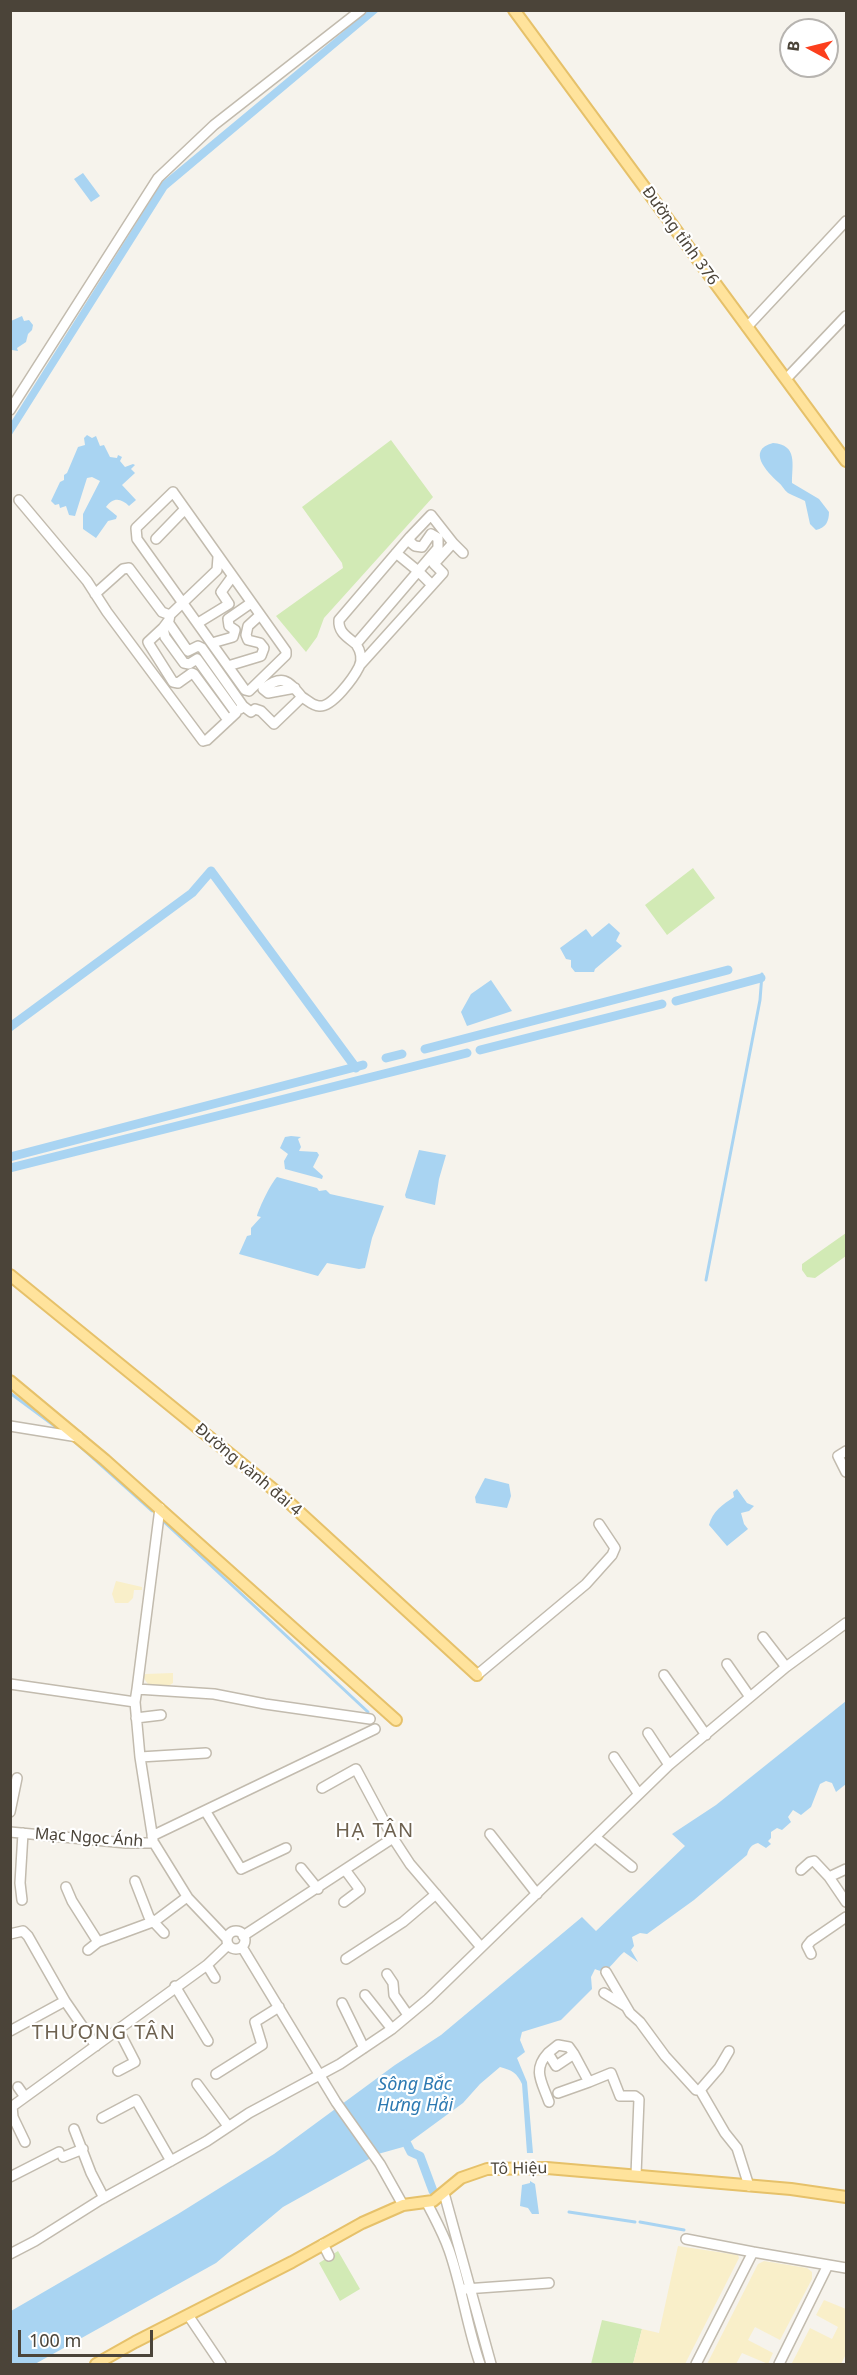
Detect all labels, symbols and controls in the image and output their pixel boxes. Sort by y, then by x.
north arrow [779,18,839,78]
text: B [782,39,805,53]
street label: Đường tỉnh 376 [638,183,722,289]
street label: Đường vành đai 4 [191,1420,305,1520]
district label: HẠ TÂN [335,1819,415,1843]
street label: Mạc Ngọc Ánh [34,1825,144,1851]
district label: THƯỢNG TÂN [32,2021,176,2045]
water label: Sông Bắc Hưng Hải [377,2074,453,2116]
street label: Tô Hiệu [491,2159,547,2179]
scale bar [21,2318,156,2356]
text: 100 m [29,2328,81,2352]

